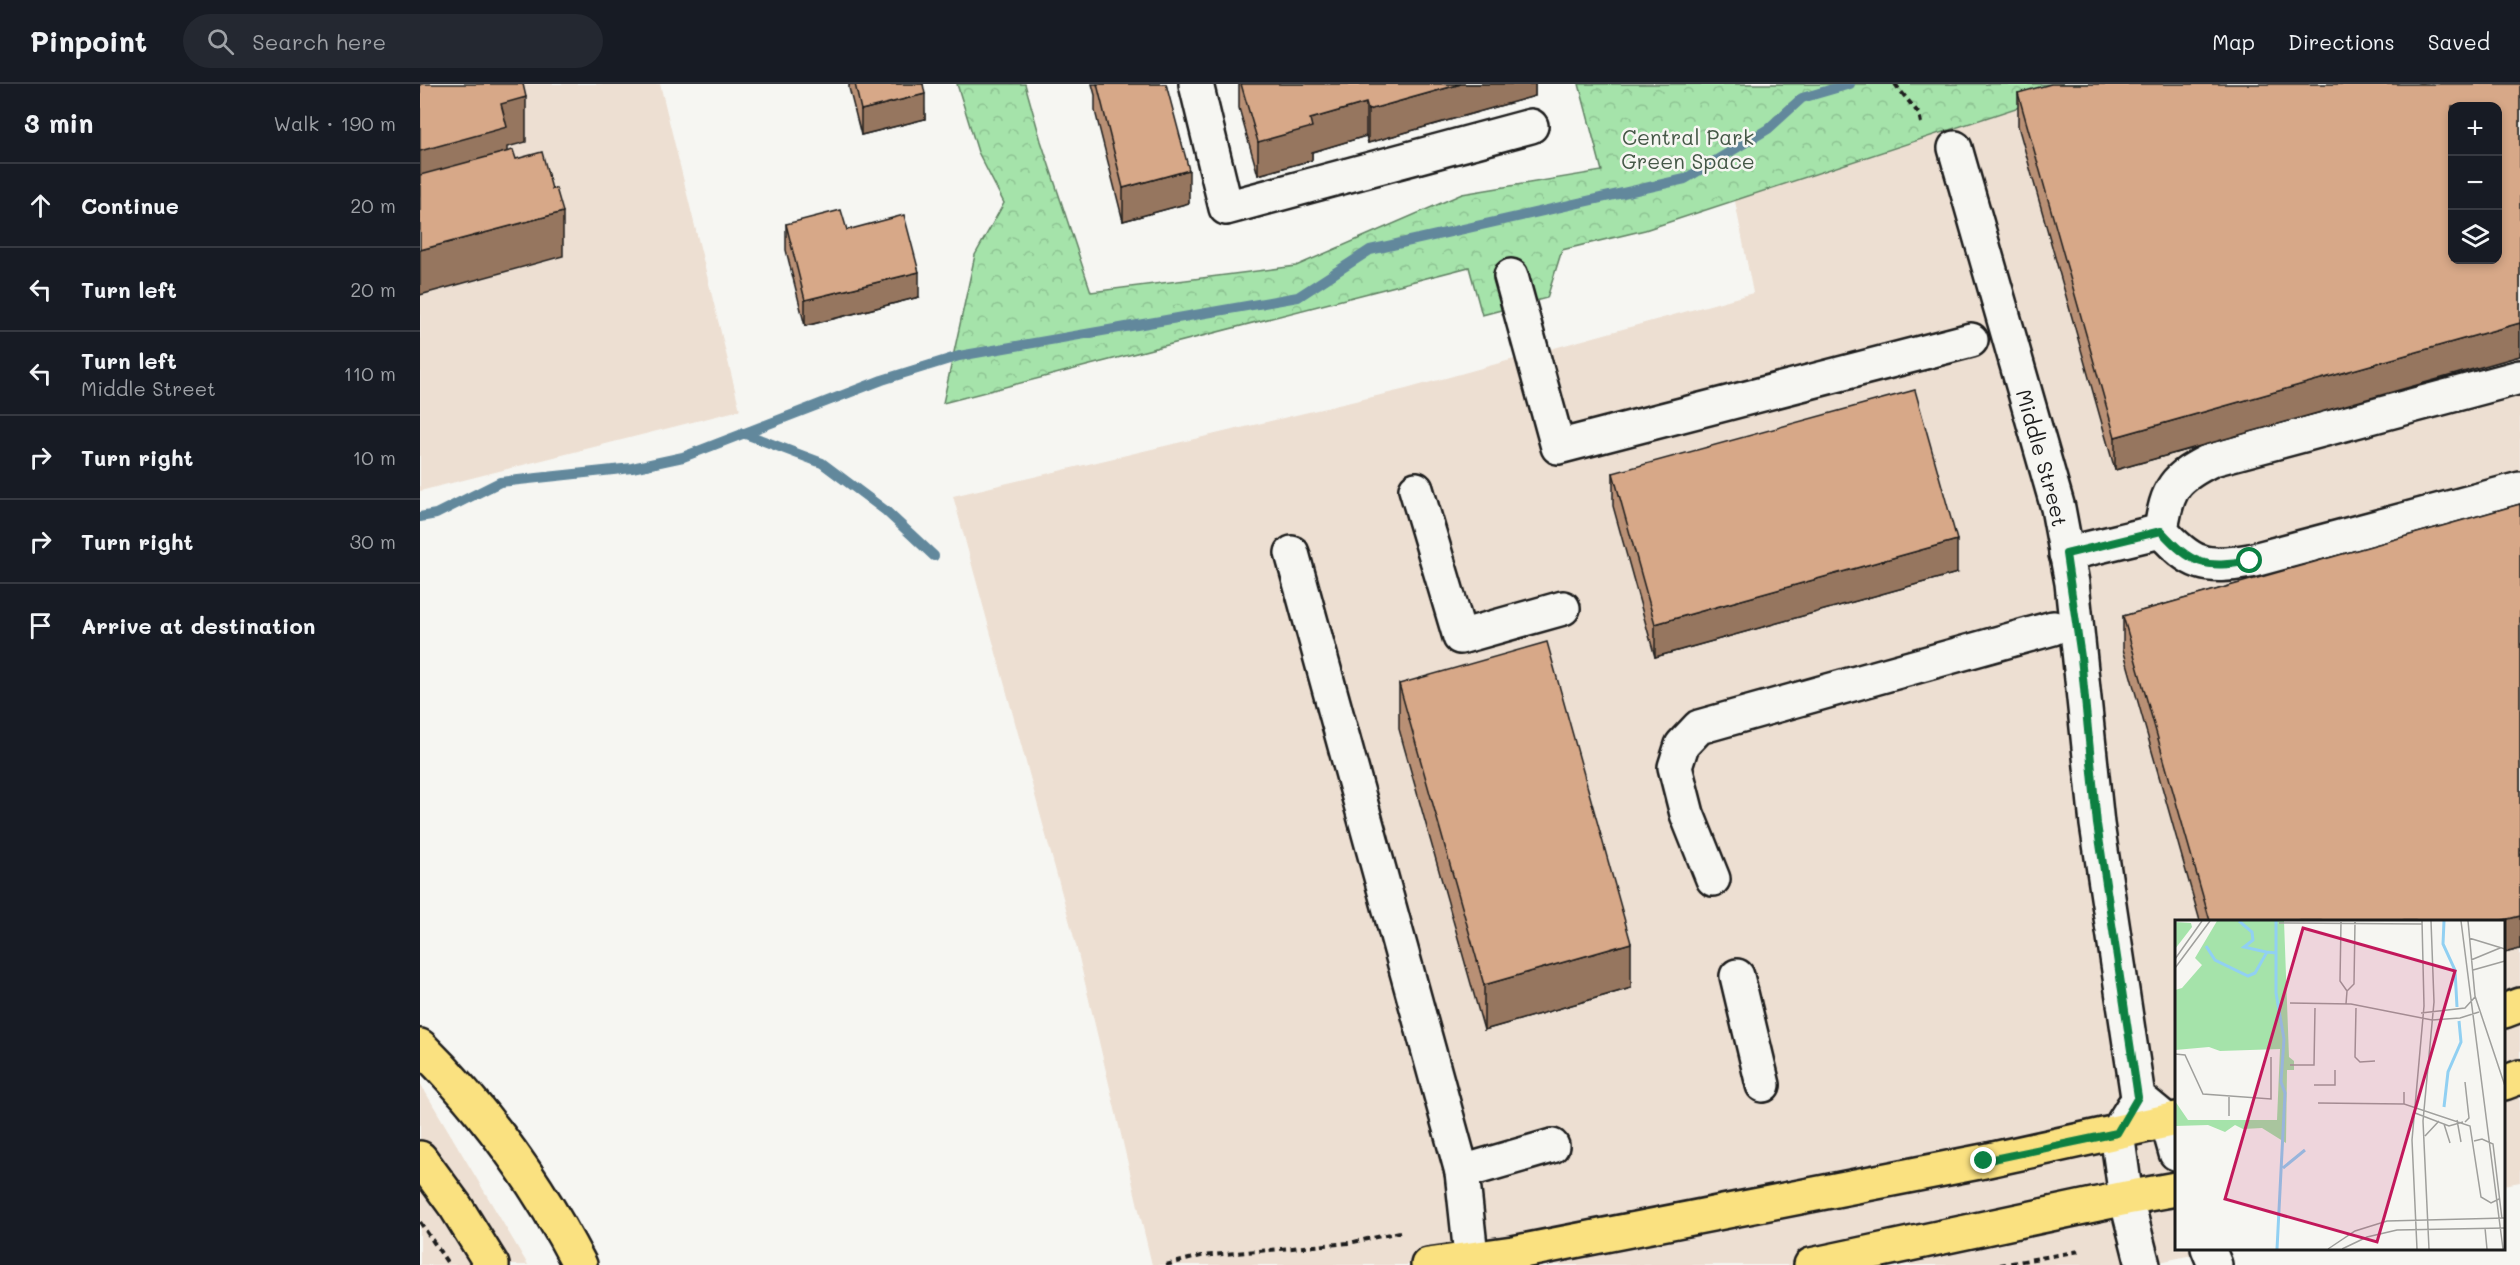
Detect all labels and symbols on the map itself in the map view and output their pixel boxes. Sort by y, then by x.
park label: Central Park Green Space [1621,123,1755,174]
street label: Middle Street [2011,386,2075,529]
route start [2236,547,2262,573]
inset map [2175,920,2505,1250]
route end [1970,1147,1996,1173]

